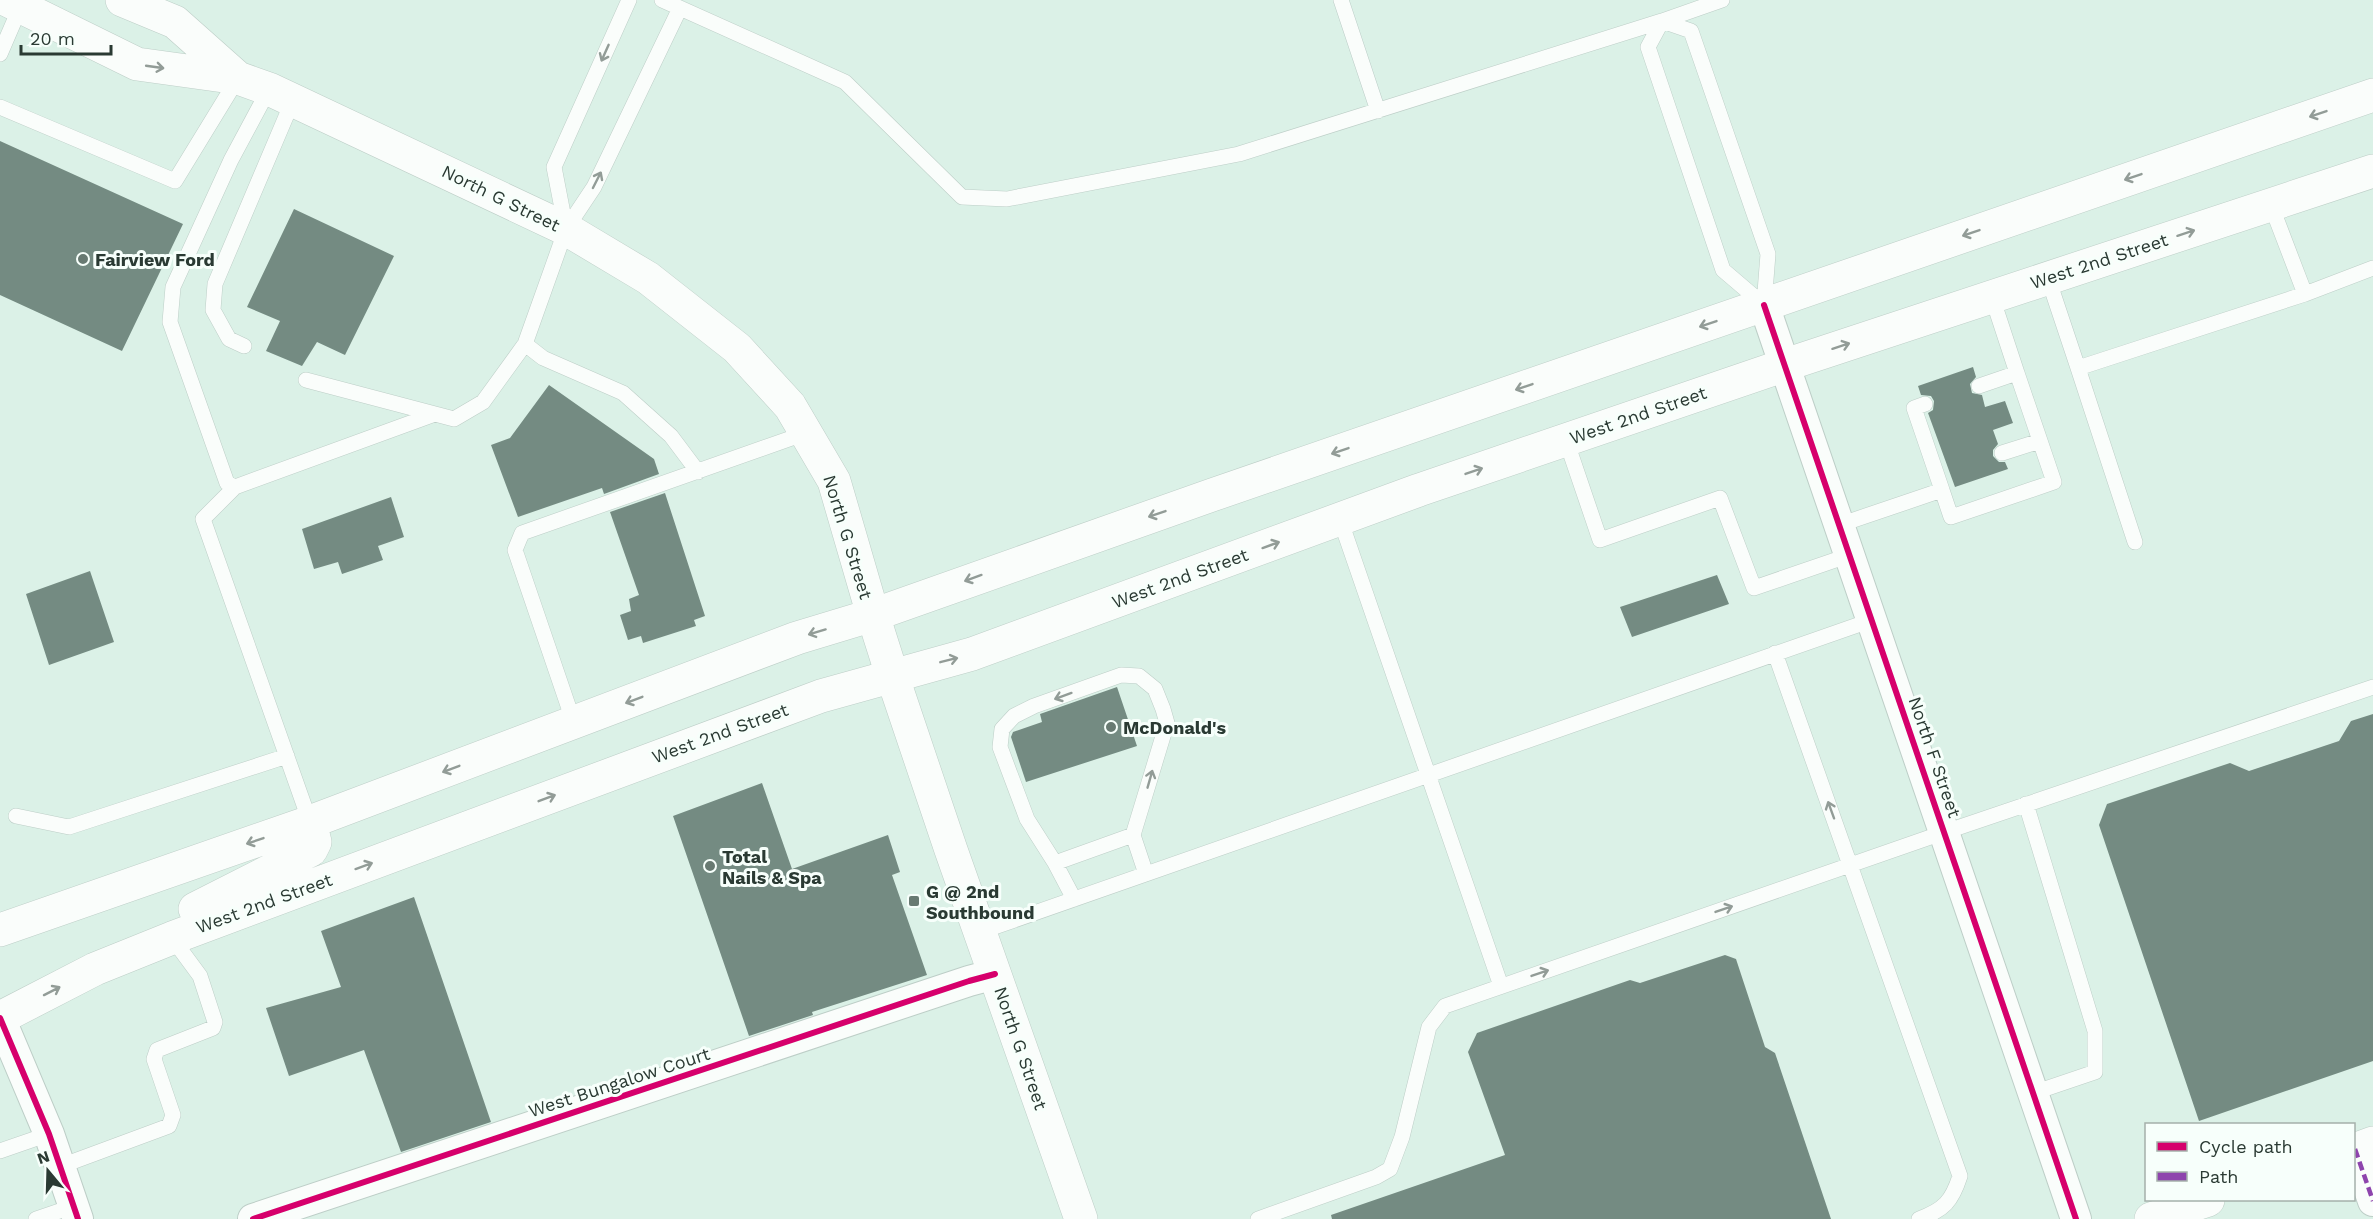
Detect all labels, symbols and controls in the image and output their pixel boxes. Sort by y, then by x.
scale bar [21,18,111,56]
text: 20 m [30,28,75,49]
one-way arrow [599,44,610,62]
one-way arrow [145,61,165,72]
one-way arrow [2309,109,2328,120]
street label: North G Street [438,160,564,236]
one-way arrow [592,171,603,189]
one-way arrow [2124,172,2143,183]
one-way arrow [2176,226,2195,237]
one-way arrow [1962,228,1981,239]
street label: West 2nd Street [2028,229,2171,293]
place label: Fairview Ford [95,249,215,270]
marker: Fairview Ford [76,252,90,266]
one-way arrow [1700,319,1718,330]
one-way arrow [1831,340,1850,351]
street label: West 2nd Street [1567,382,1710,448]
one-way arrow [1515,383,1534,394]
one-way arrow [1331,446,1350,457]
one-way arrow [1464,465,1483,476]
street label: North G Street [819,472,877,602]
one-way arrow [1148,510,1167,521]
one-way arrow [1261,538,1280,549]
street label: West 2nd Street [1109,543,1251,612]
one-way arrow [964,574,983,585]
one-way arrow [808,627,827,638]
one-way arrow [939,654,958,665]
one-way arrow [1054,691,1073,702]
street label: North F Street [1904,694,1966,821]
one-way arrow [625,695,644,706]
street label: West 2nd Street [649,698,791,767]
place label: McDonald's [1123,717,1226,738]
marker: McDonald's [1104,720,1118,734]
one-way arrow [443,764,461,775]
one-way arrow [1145,770,1156,789]
one-way arrow [537,791,556,802]
one-way arrow [1824,801,1835,820]
one-way arrow [246,837,265,848]
place label: Total Nails & Spa [722,846,822,888]
marker: Total Nails & Spa [703,859,717,873]
one-way arrow [354,860,373,871]
street label: West 2nd Street [193,868,335,937]
place label: G @ 2nd Southbound [926,881,1034,923]
marker: G @ 2nd Southbound [907,894,921,908]
one-way arrow [1714,902,1733,913]
one-way arrow [1530,967,1549,978]
street label: North G Street [990,984,1052,1113]
one-way arrow [43,985,61,997]
street label: West Bungalow Court [526,1043,713,1121]
legend [2145,1123,2355,1201]
text: Cycle path [2199,1136,2293,1157]
north arrow [18,1141,78,1201]
text: N [35,1146,52,1168]
text: Path [2199,1166,2239,1187]

